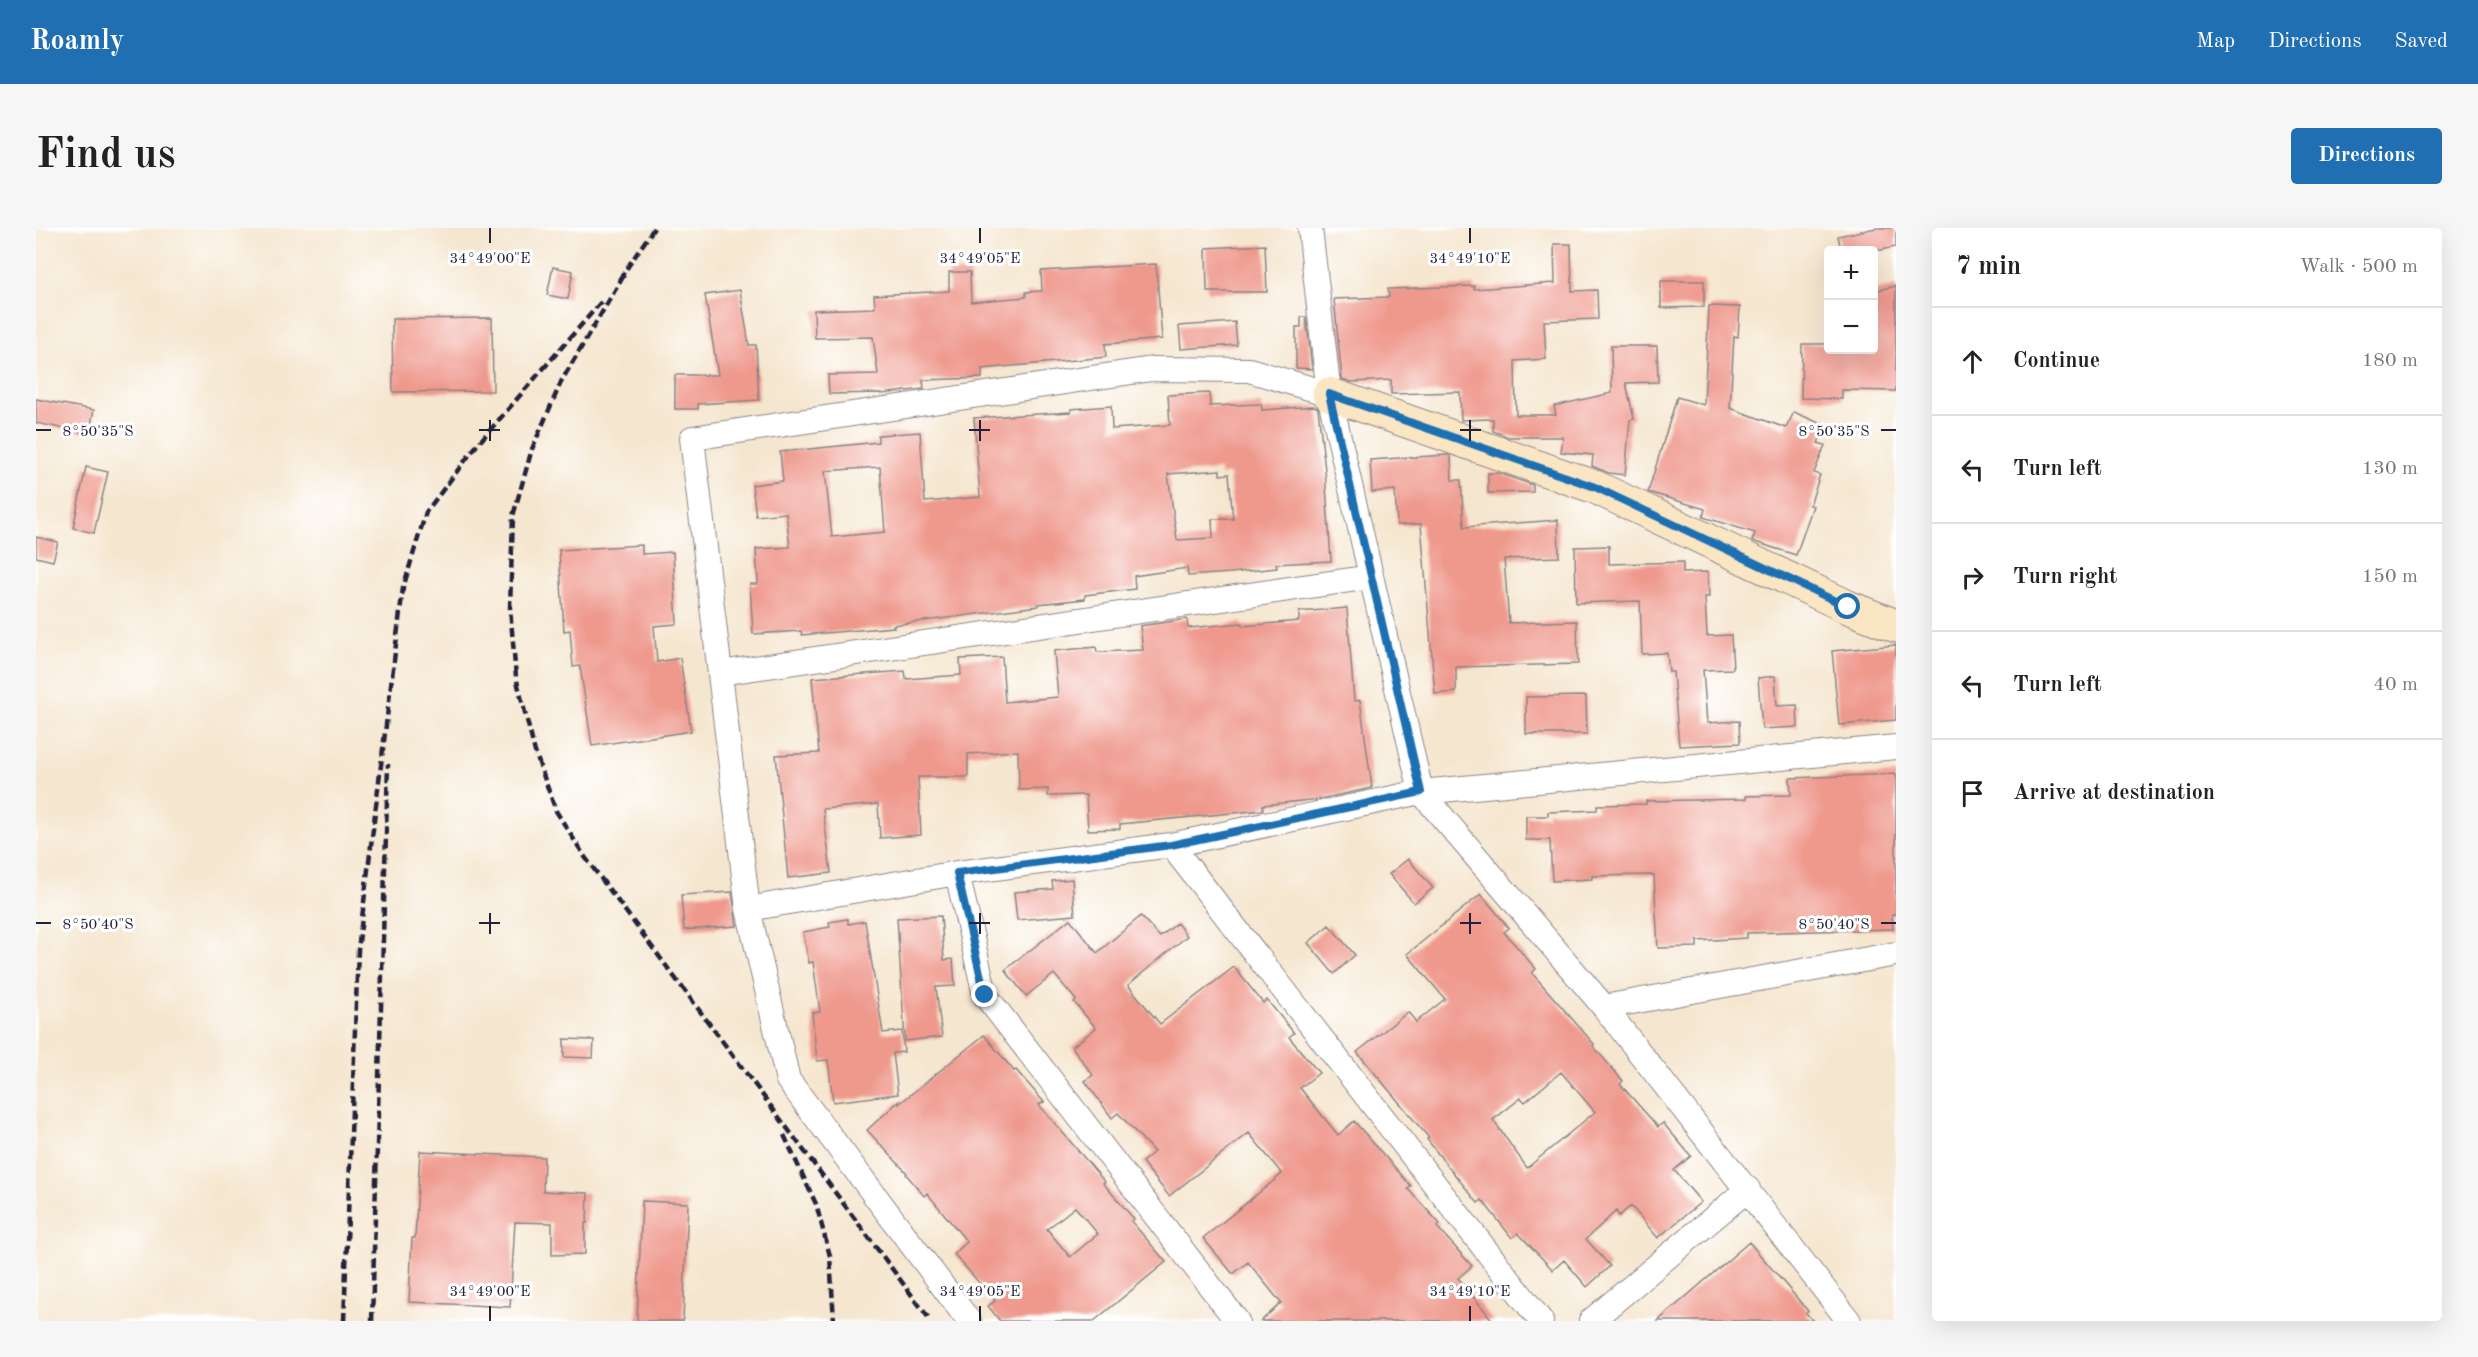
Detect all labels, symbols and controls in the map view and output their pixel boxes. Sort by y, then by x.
text: Roamly [30,28,124,56]
text: Map [2196,31,2235,52]
text: Directions [2268,31,2362,52]
text: Saved [2395,31,2448,52]
button: Directions [2291,128,2442,184]
text: Find us [36,135,175,177]
map controls [1824,246,1878,354]
button: + [1824,246,1878,300]
text: 34°49'00"E [450,252,530,267]
text: 34°49'05"E [940,252,1020,267]
text: 34°49'10"E [1430,252,1510,267]
text: 7 min [1956,254,2021,280]
text: Walk · 500 m [2299,257,2418,277]
button: − [1824,300,1878,354]
icon: ahead [1956,345,1989,378]
text: Continue [2013,350,2100,372]
text: 180 m [2362,351,2418,371]
text: 8°50'35"S [62,425,134,440]
text: 8°50'35"S [1798,425,1870,440]
icon: left [1956,453,1989,486]
text: Turn left [2013,458,2102,480]
text: 130 m [2362,459,2418,479]
icon: right [1956,561,1989,594]
text: Turn right [2013,566,2117,588]
text: 150 m [2362,567,2418,587]
route start [1834,593,1860,619]
icon: left [1956,669,1989,702]
text: Turn left [2013,674,2102,696]
text: 40 m [2373,675,2418,695]
icon: arrive [1956,777,1989,810]
text: Arrive at destination [2013,782,2215,804]
text: 8°50'40"S [62,918,134,933]
text: 8°50'40"S [1798,918,1870,933]
route end [971,981,997,1007]
text: 34°49'00"E [450,1285,530,1300]
text: 34°49'05"E [940,1285,1020,1300]
text: 34°49'10"E [1430,1285,1510,1300]

